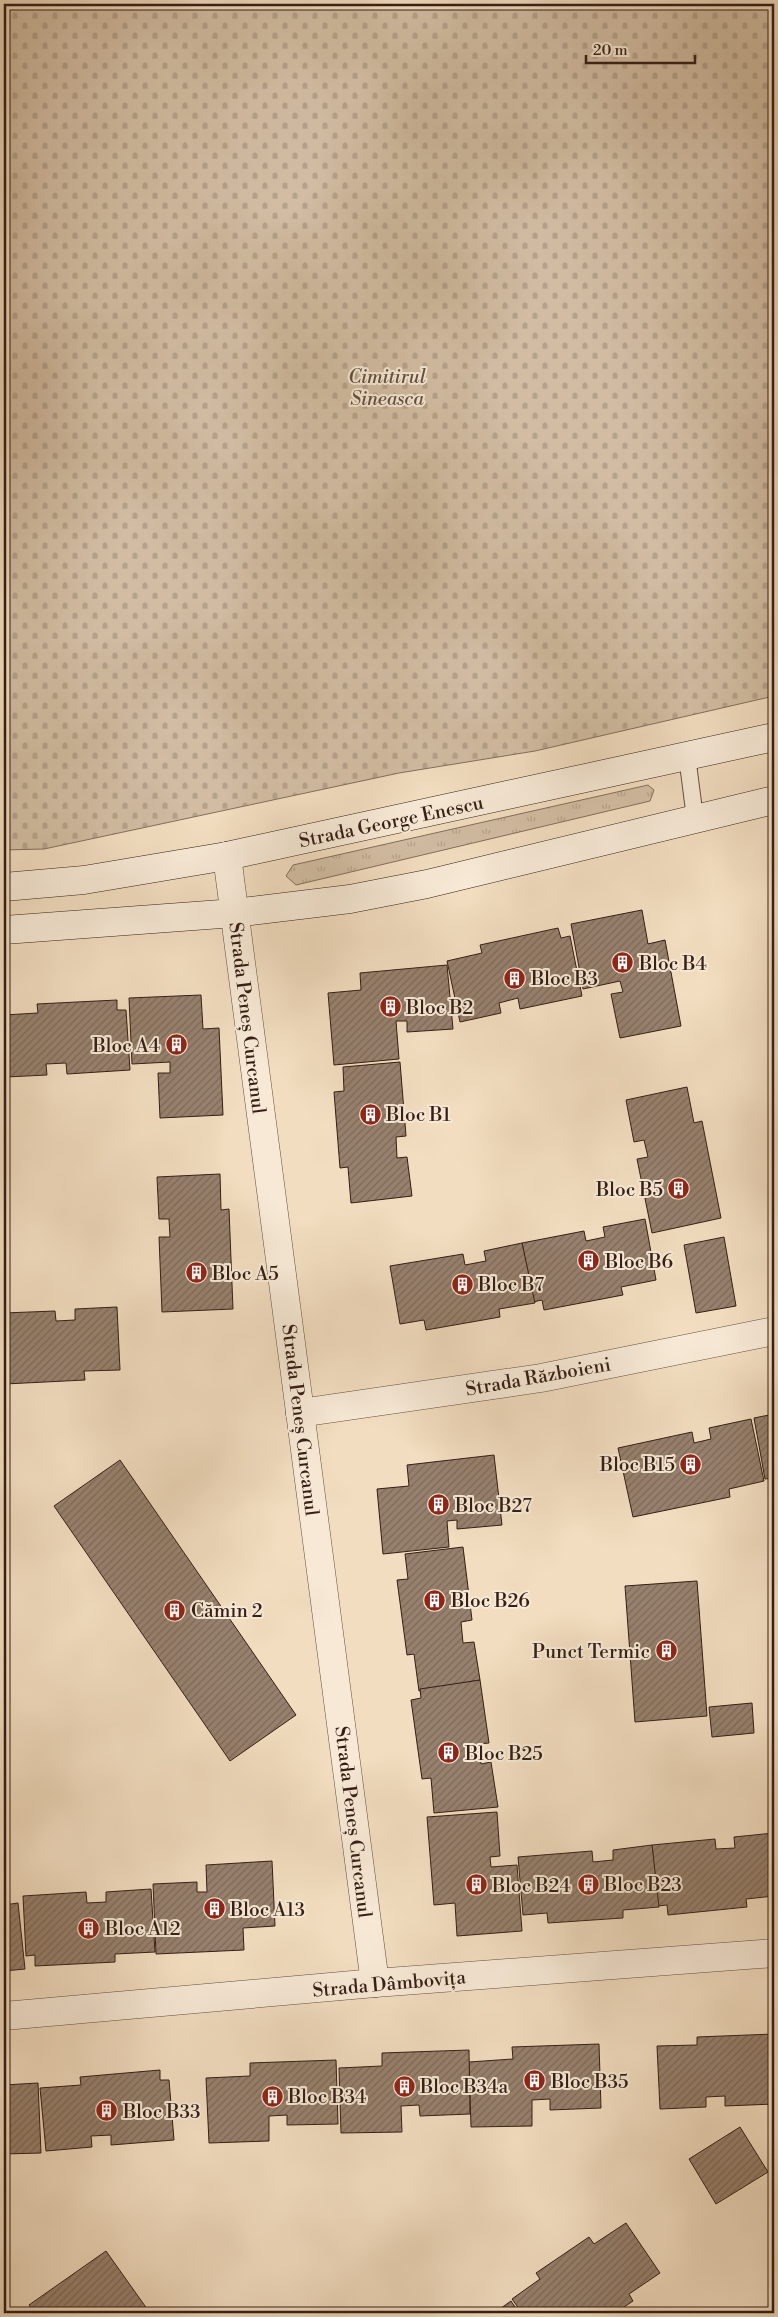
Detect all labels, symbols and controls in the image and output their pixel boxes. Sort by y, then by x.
scale bar [586,32,694,64]
text: 20 m [593,41,628,60]
park label: Cimitirul Sineasca [348,365,426,411]
street label: Strada George Enescu [297,791,486,853]
street label: Strada Peneș Curcanul [223,921,271,1116]
building icon: Bloc B4 [611,951,635,975]
place label: Bloc B4 [638,952,707,976]
building icon: Bloc B3 [503,966,527,990]
place label: Bloc B3 [530,967,598,991]
building icon: Bloc B2 [378,995,402,1019]
place label: Bloc B2 [405,996,473,1020]
building icon: Bloc A4 [164,1033,188,1057]
place label: Bloc A4 [91,1034,160,1058]
building icon: Bloc B1 [358,1102,382,1126]
place label: Bloc B1 [385,1103,451,1127]
building icon: Bloc B5 [667,1177,691,1201]
place label: Bloc B5 [595,1178,663,1202]
building icon: Bloc B6 [577,1249,601,1273]
place label: Bloc B6 [604,1250,673,1274]
building icon: Bloc A5 [184,1261,208,1285]
place label: Bloc A5 [211,1262,279,1286]
building icon: Bloc B7 [450,1272,474,1296]
place label: Bloc B7 [477,1273,545,1297]
street label: Strada Peneș Curcanul [276,1323,324,1518]
street label: Strada Războieni [464,1352,613,1402]
building icon: Bloc B15 [679,1452,703,1476]
place label: Bloc B15 [599,1453,675,1477]
building icon: Bloc B27 [427,1493,451,1517]
place label: Bloc B27 [454,1494,532,1518]
building icon: Bloc B26 [423,1588,447,1612]
place label: Bloc B26 [450,1589,530,1613]
building icon: Cămin 2 [163,1598,187,1622]
place label: Cămin 2 [191,1599,263,1623]
building icon: Punct Termic [654,1639,678,1663]
place label: Punct Termic [532,1640,650,1664]
street label: Strada Peneș Curcanul [329,1725,377,1920]
building icon: Bloc B25 [437,1741,461,1765]
place label: Bloc B25 [464,1742,543,1766]
building icon: Bloc B23 [576,1872,600,1896]
building icon: Bloc B24 [464,1873,488,1897]
place label: Bloc B23 [603,1873,682,1897]
place label: Bloc B24 [491,1874,571,1898]
building icon: Bloc A13 [202,1897,226,1921]
place label: Bloc A13 [229,1898,305,1922]
building icon: Bloc A12 [77,1916,101,1940]
place label: Bloc A12 [104,1917,181,1941]
street label: Strada Dâmbovița [311,1965,467,2003]
building icon: Bloc B35 [523,2069,547,2093]
place label: Bloc B35 [550,2070,628,2094]
building icon: Bloc B34a [392,2074,416,2098]
place label: Bloc B34a [419,2075,509,2099]
building icon: Bloc B34 [260,2084,284,2108]
place label: Bloc B34 [287,2085,367,2109]
building icon: Bloc B33 [95,2099,119,2123]
place label: Bloc B33 [122,2100,201,2124]

